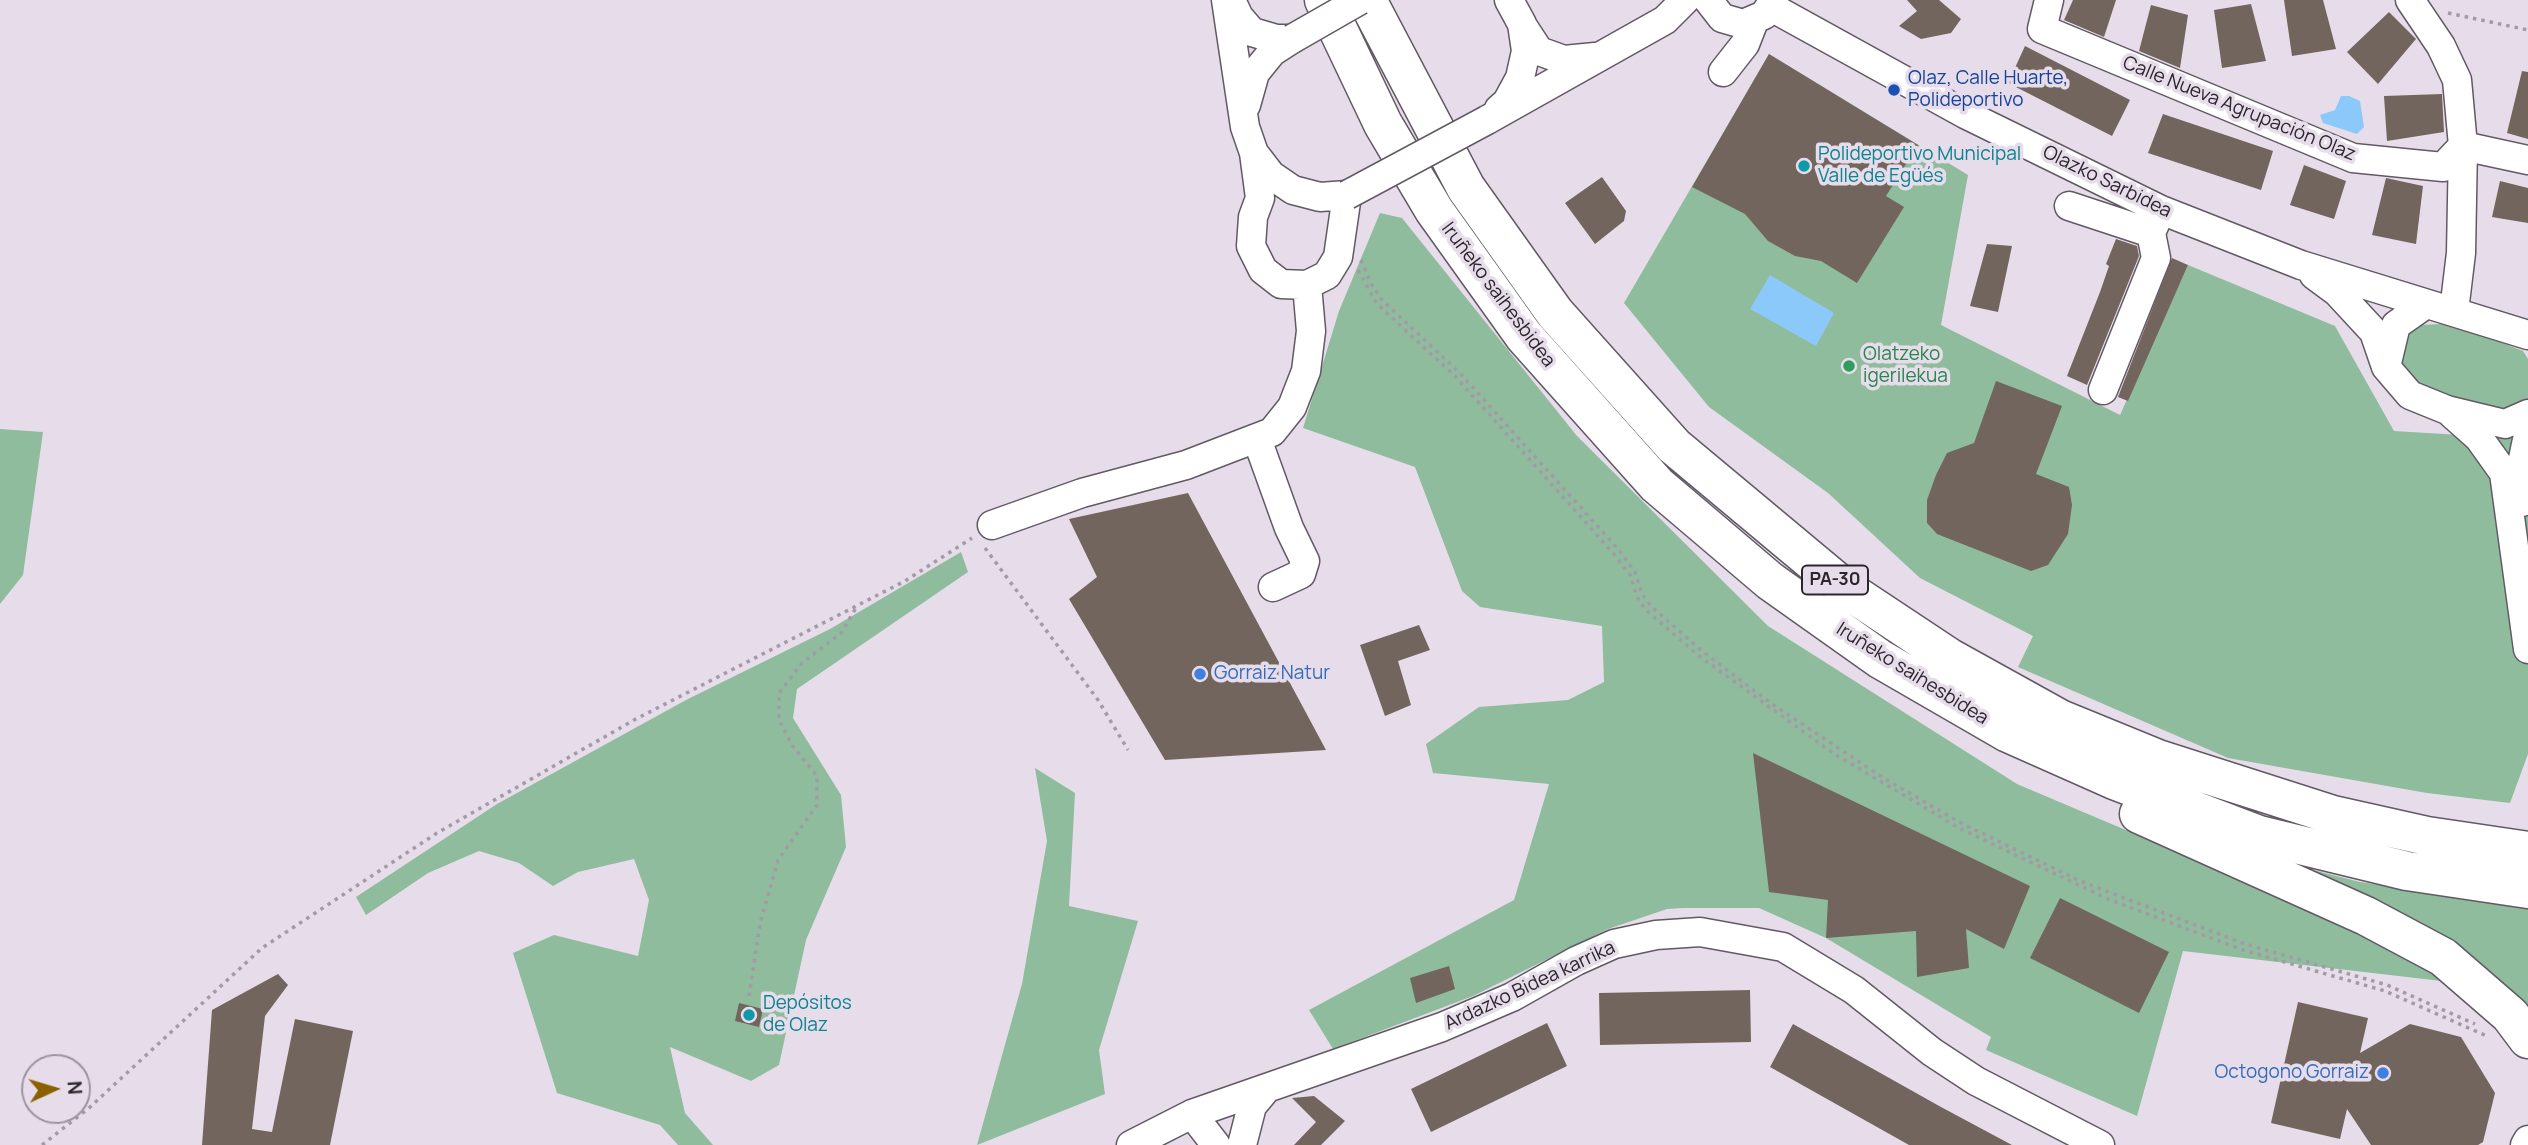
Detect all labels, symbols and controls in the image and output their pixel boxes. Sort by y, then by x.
street label: Calle Nueva Agrupación Olaz [2119,52,2359,166]
place label: Olaz, Calle Huarte, Polideportivo [1908,68,2068,112]
marker: Olaz, Calle Huarte, Polideportivo [1886,82,1902,98]
street label: Olazko Sarbidea [2039,141,2175,223]
place label: Polideportivo Municipal Valle de Egüés [1818,144,2021,188]
marker: Polideportivo Municipal Valle de Egüés [1796,158,1812,174]
street label: Iruñeko saihesbidea [1436,218,1560,372]
place label: Olatzeko igerilekua [1863,344,1948,388]
marker: Olatzeko igerilekua [1841,358,1857,374]
road number: PA-30 [1802,566,1868,594]
street label: Iruñeko saihesbidea [1832,618,1992,730]
place label: Gorraiz Natur [1214,663,1330,685]
marker: Gorraiz Natur [1192,666,1208,682]
street label: Ardazko Bidea karrika [1441,936,1619,1036]
place label: Depósitos de Olaz [763,993,852,1037]
marker: Depósitos de Olaz [741,1007,757,1023]
north arrow [21,1054,91,1124]
place label: Octogono Gorraiz [2215,1062,2369,1084]
marker: Octogono Gorraiz [2375,1065,2391,1081]
text: N [62,1080,88,1095]

